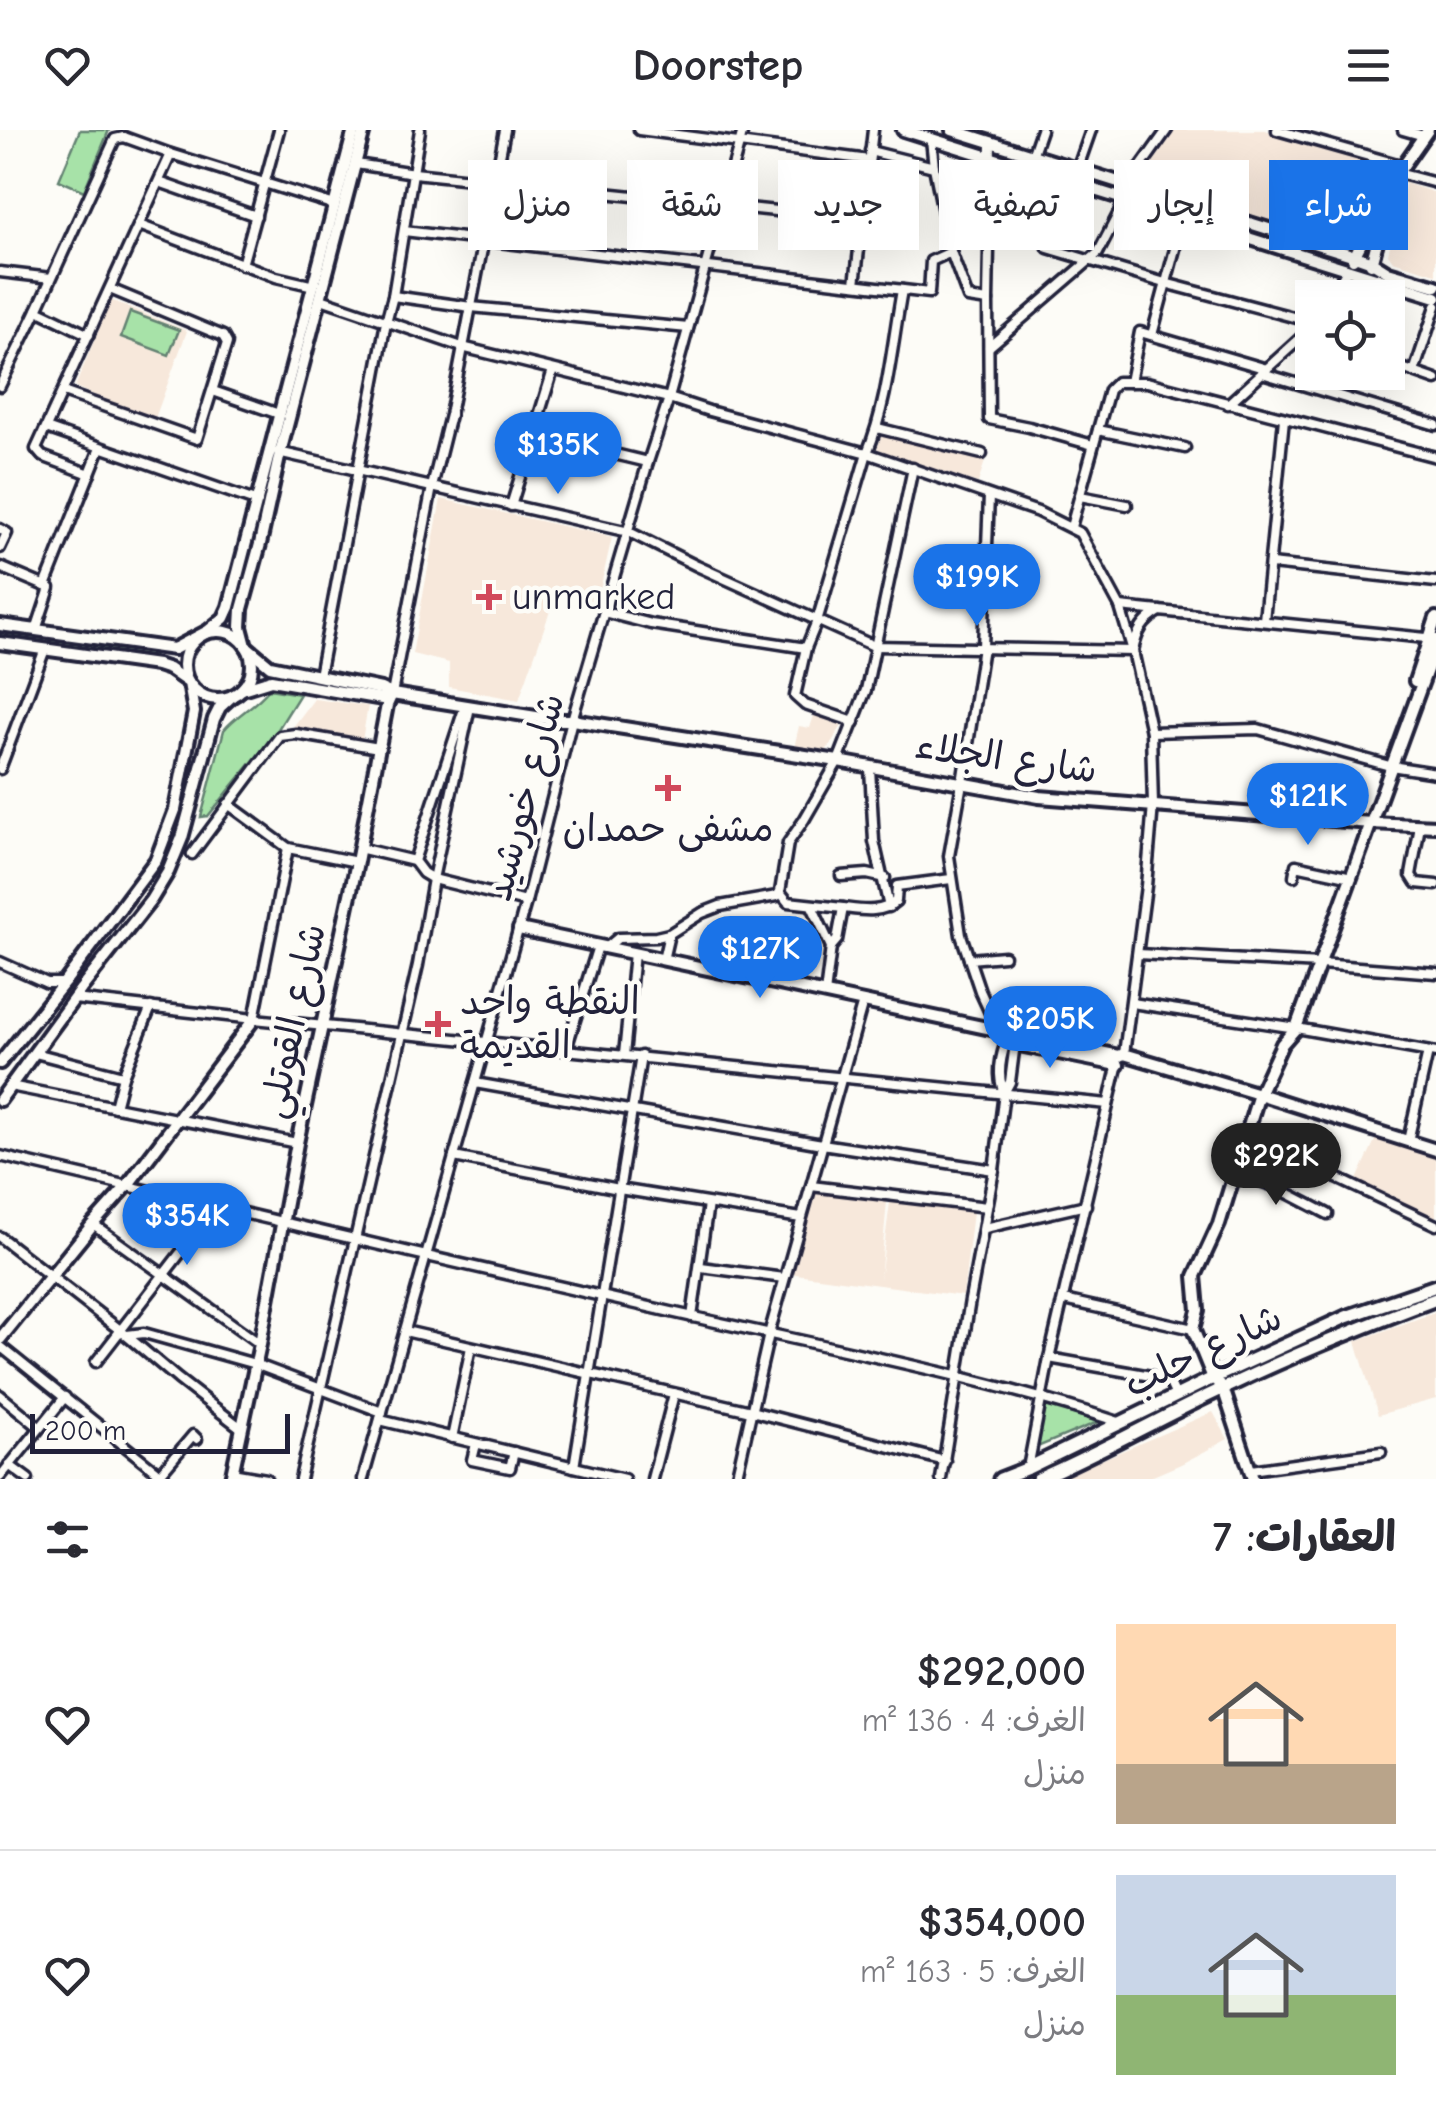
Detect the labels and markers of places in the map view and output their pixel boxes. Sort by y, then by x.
pin: $135K [488,412,628,497]
pin: $199K [907,544,1047,629]
place label: unmarked [512,575,675,619]
marker: unmarked [476,584,502,610]
pin: $121K [1238,763,1378,848]
marker: مشفى حمدان [655,775,681,801]
place label: مشفى حمدان [562,807,774,853]
pin: $127K [690,916,830,1001]
place label: النقطة واحد القديمة [460,980,640,1068]
pin: $205K [980,986,1120,1071]
marker: النقطة واحد القديمة [425,1011,451,1037]
pin: $292K [1206,1123,1346,1208]
pin: $354K [117,1183,257,1268]

